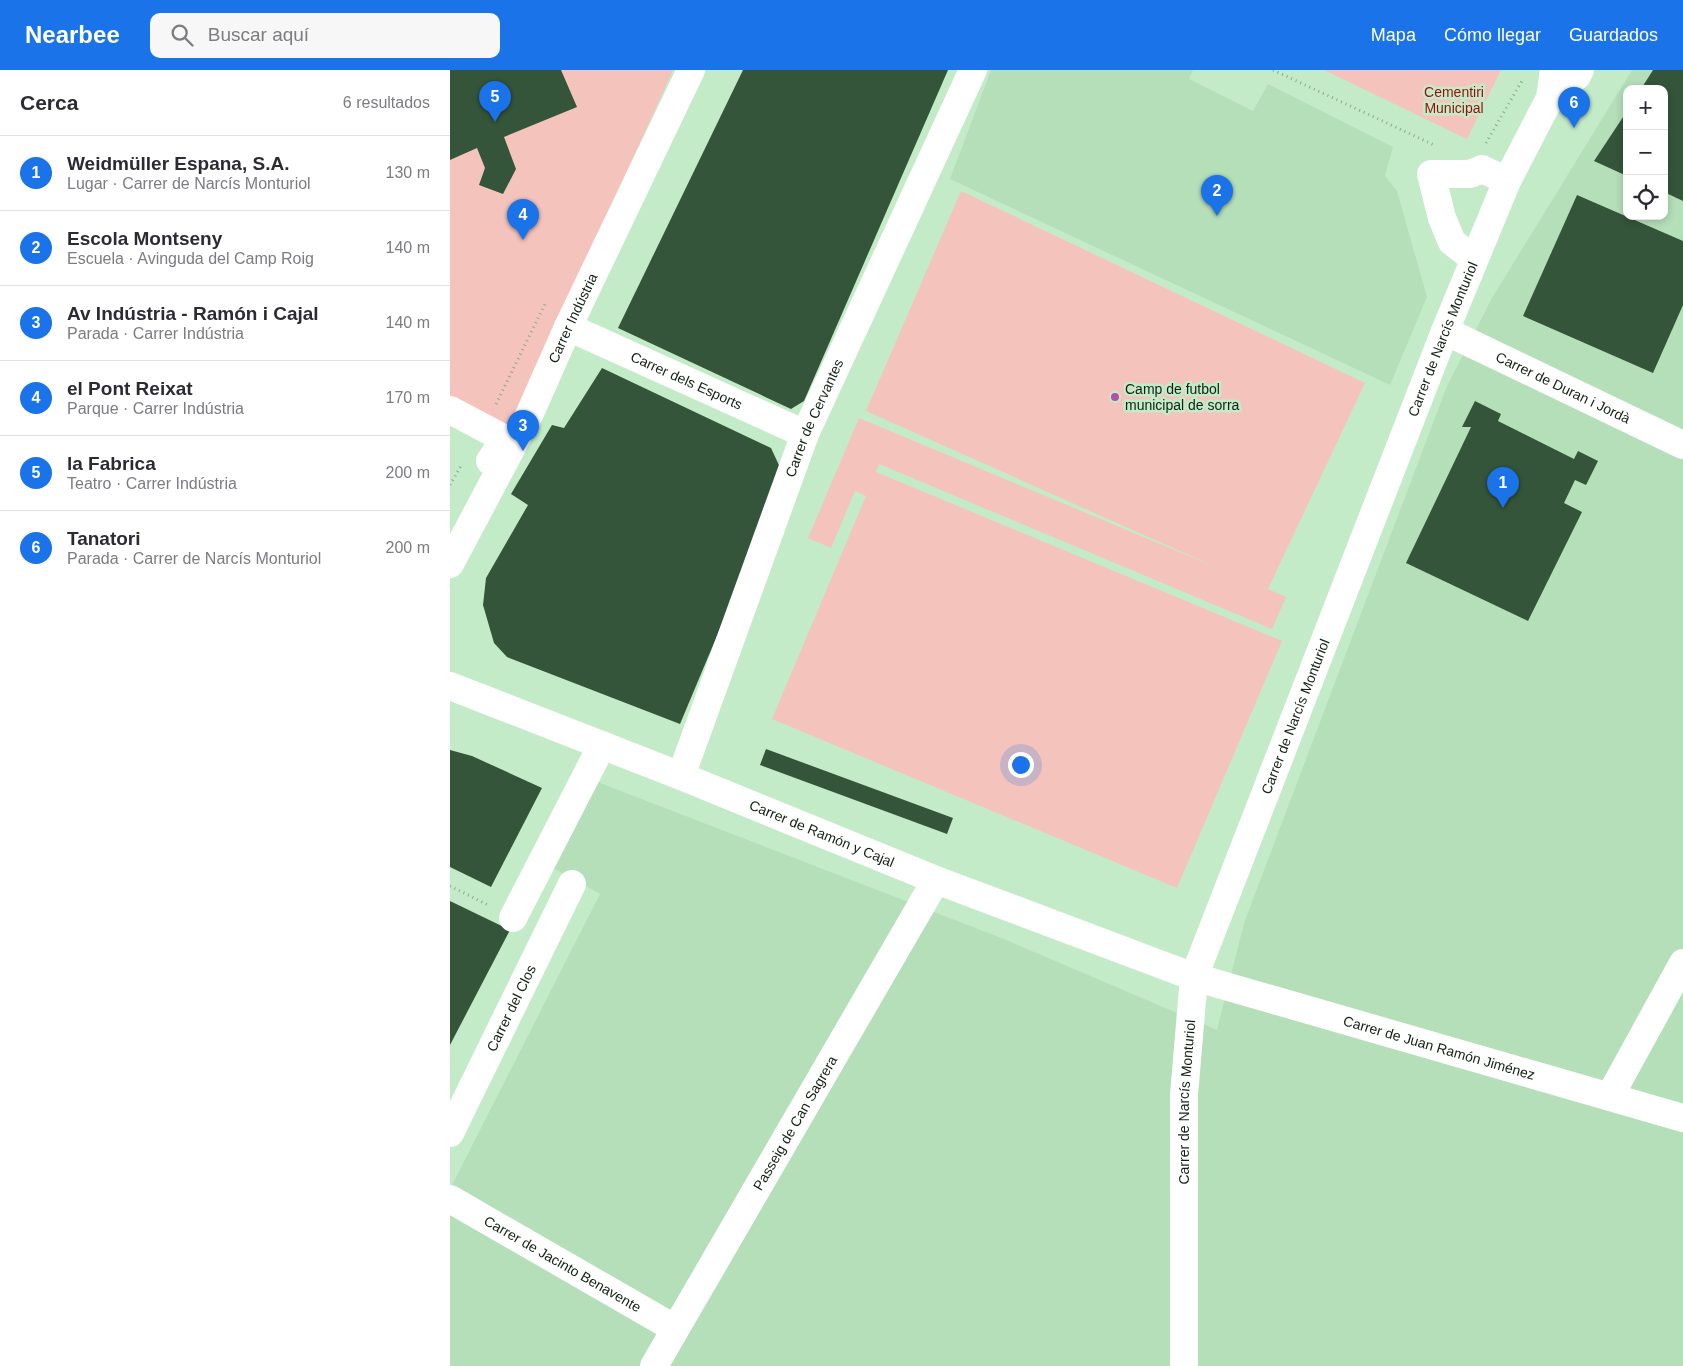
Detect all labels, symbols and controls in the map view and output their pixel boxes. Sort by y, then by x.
search box [150,13,500,58]
text: Nearbee [25,21,120,48]
icon: search [168,21,196,49]
text: Buscar aquí [208,24,309,45]
text: Mapa [1371,25,1416,45]
text: Cómo llegar [1444,25,1541,45]
text: Guardados [1569,25,1658,45]
pin: 5 [479,81,511,122]
park label: Cementiri Municipal [1424,84,1484,116]
map controls [1623,85,1668,220]
button: + [1623,85,1668,130]
pin: 6 [1558,87,1590,128]
text: Cerca [20,91,78,114]
text: 6 resultados [343,94,430,111]
button: − [1623,130,1668,175]
text: Weidmüller Espana, S.A. [67,153,289,174]
text: 1 [32,164,40,181]
text: 130 m [386,164,430,181]
text: Lugar · Carrer de Narcís Monturiol [67,175,311,192]
pin: 2 [1201,175,1233,216]
button: locate [1623,175,1668,220]
pin: 4 [507,199,539,240]
text: Escola Montseny [67,228,222,249]
text: 2 [32,239,40,256]
text: 140 m [386,239,430,256]
text: Escuela · Avinguda del Camp Roig [67,250,314,267]
street label: Carrer de Narcís Monturiol [1405,259,1481,419]
street label: Carrer Indústria [545,270,601,366]
text: Av Indústria - Ramón i Cajal [67,303,319,324]
text: 3 [32,314,40,331]
text: 140 m [386,314,430,331]
text: Parada · Carrer Indústria [67,325,244,342]
street label: Carrer dels Esports [628,348,745,413]
street label: Carrer de Duran i Jordà [1493,349,1633,427]
street label: Carrer de Cervantes [782,356,847,479]
text: el Pont Reixat [67,378,193,399]
place label: Camp de futbol municipal de sorra [1125,381,1240,413]
text: 4 [32,389,40,406]
text: 170 m [386,389,430,406]
marker: Camp de futbol municipal de sorra [1109,391,1121,403]
text: Parque · Carrer Indústria [67,400,244,417]
pin: 3 [507,410,539,451]
text: la Fabrica [67,453,156,474]
text: 5 [32,464,40,481]
text: 200 m [386,464,430,481]
pin: 1 [1487,467,1519,508]
text: Teatro · Carrer Indústria [67,475,237,492]
text: Tanatori [67,528,141,549]
text: 6 [32,539,40,556]
text: 200 m [386,539,430,556]
text: Parada · Carrer de Narcís Monturiol [67,550,321,567]
street label: Carrer de Narcís Monturiol [1258,637,1333,796]
your location [1008,752,1034,778]
street label: Carrer de Ramón y Cajal [747,797,897,870]
street label: Carrer del Clos [483,962,539,1054]
street label: Carrer de Juan Ramón Jiménez [1341,1012,1537,1083]
street label: Carrer de Narcís Monturiol [1176,1019,1198,1185]
street label: Passeig de Can Sagrera [750,1053,840,1193]
street label: Carrer de Jacinto Benavente [481,1212,644,1315]

